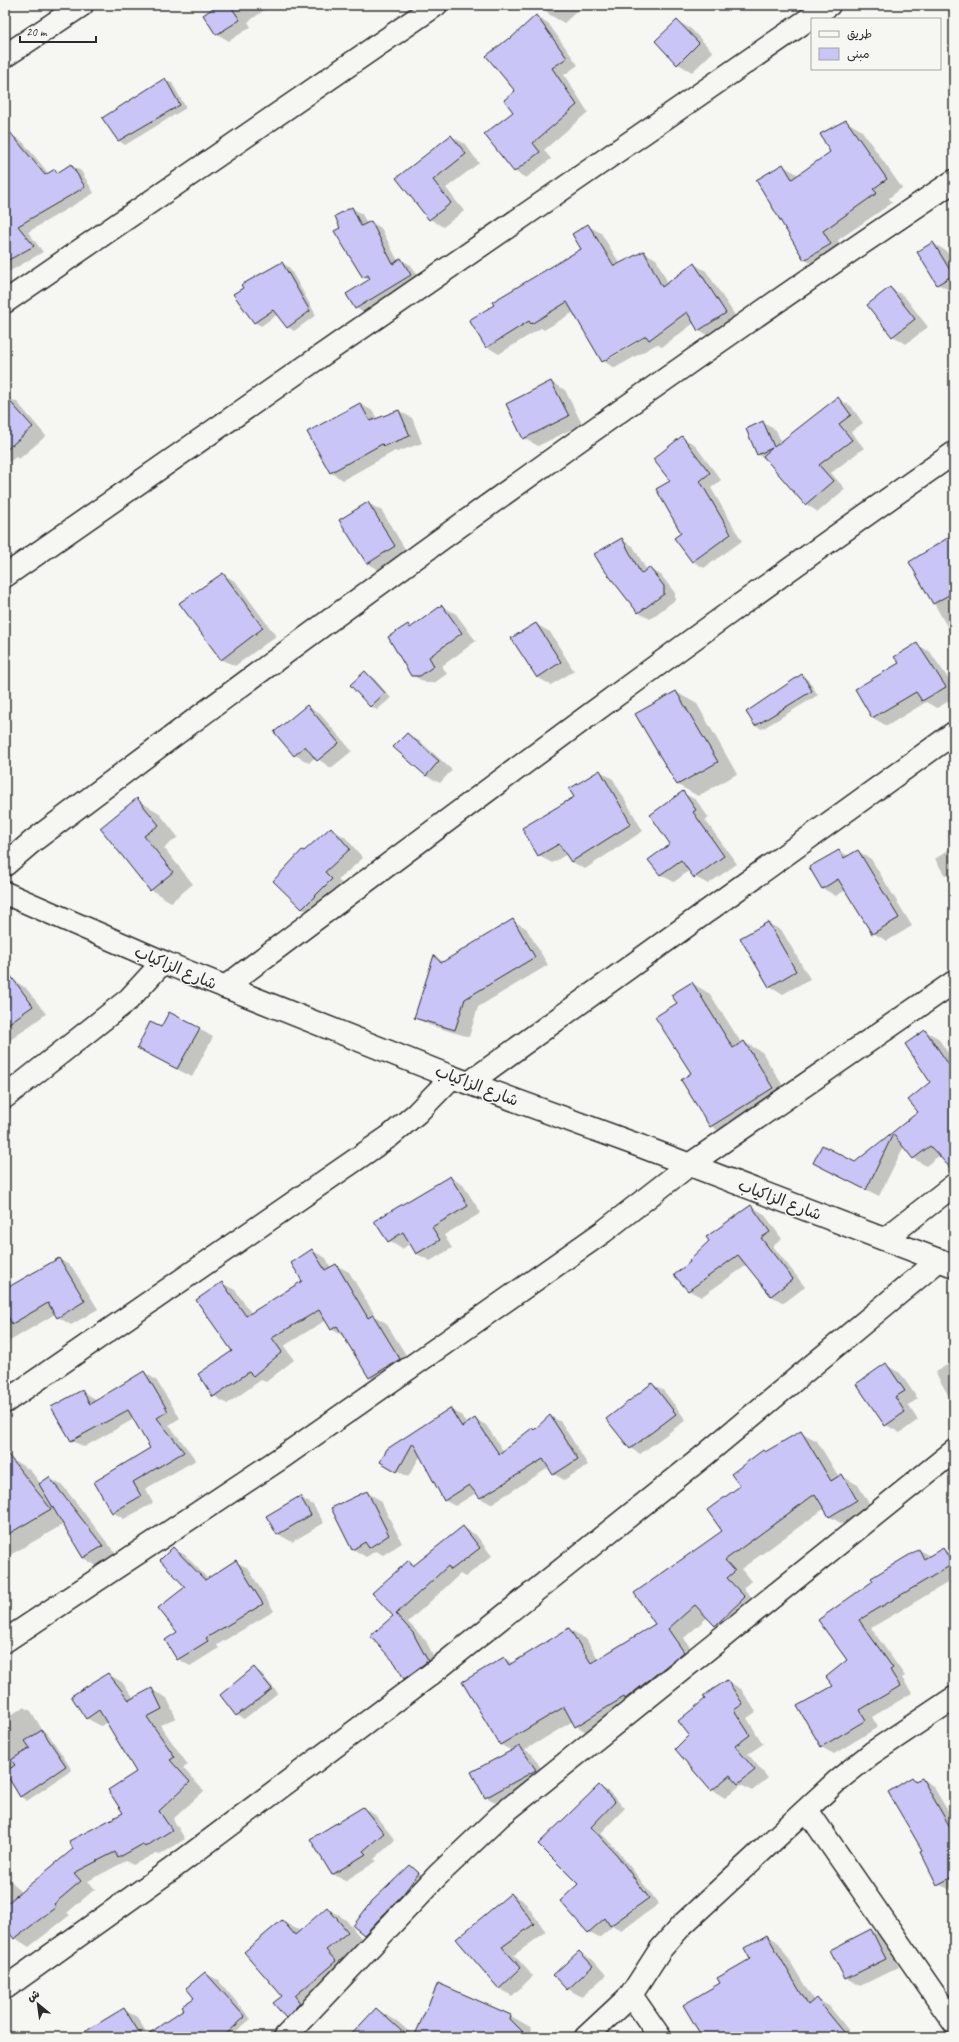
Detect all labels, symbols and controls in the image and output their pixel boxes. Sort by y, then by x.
scale bar [20,18,96,44]
legend [811,18,941,70]
text: 20 m [26,24,48,40]
text: طريق [847,26,872,42]
text: مبنى [847,46,870,62]
street label: شارع الزاكياب [131,942,220,995]
street label: شارع الزاكياب [432,1061,521,1112]
street label: شارع الزاكياب [735,1175,824,1226]
north arrow [18,1984,58,2024]
text: ش [24,1986,42,2004]

